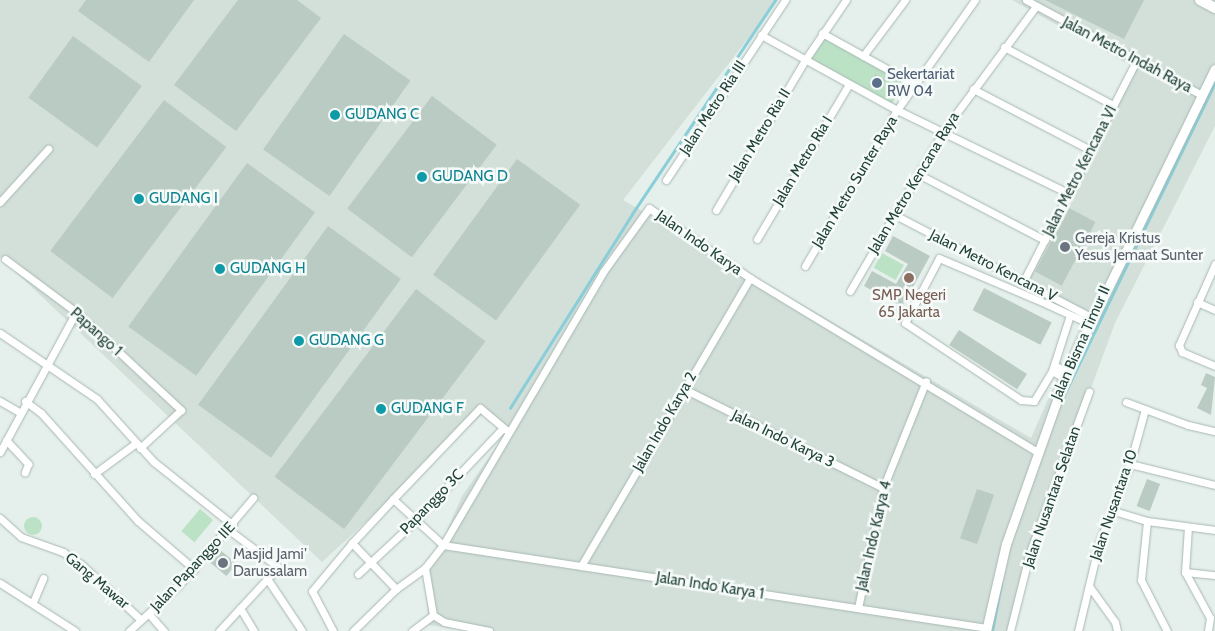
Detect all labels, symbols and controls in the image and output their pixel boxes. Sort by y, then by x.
street label: Jalan Metro Indah Raya [1059,13,1195,97]
street label: Jalan Metro Ria III [676,58,750,158]
place label: Sekertariat RW 04 [887,65,955,100]
marker: Sekertariat RW 04 [871,77,883,89]
street label: Jalan Metro Ria II [725,86,795,184]
street label: Jalan Metro Kencana VI [1039,103,1121,239]
place label: GUDANG C [345,106,419,124]
marker: GUDANG C [329,109,341,121]
street label: Jalan Metro Kencana Raya [865,109,963,257]
street label: Jalan Metro Ria I [769,113,837,209]
street label: Jalan Metro Sunter Raya [809,113,901,251]
place label: GUDANG D [432,168,508,186]
marker: GUDANG D [416,171,428,183]
place label: GUDANG I [149,190,218,208]
marker: GUDANG I [133,193,145,205]
street label: Jalan Indo Karya [653,207,745,279]
street label: Jalan Metro Kencana V [926,226,1060,306]
place label: Gereja Kristus Yesus Jemaat Sunter [1075,229,1203,264]
marker: Gereja Kristus Yesus Jemaat Sunter [1059,241,1071,253]
place label: GUDANG H [230,260,306,278]
marker: GUDANG H [214,263,226,275]
marker: SMP Negeri 65 Jakarta [903,272,915,284]
street label: Jalan Bisma Timur II [1048,283,1114,403]
place label: SMP Negeri 65 Jakarta [872,286,946,321]
street label: Papango 1 [66,304,126,360]
place label: GUDANG G [309,332,384,350]
marker: GUDANG G [293,335,305,347]
street label: Jalan Indo Karya 2 [629,369,701,475]
place label: GUDANG F [391,400,464,418]
marker: GUDANG F [375,403,387,415]
street label: Jalan Indo Karya 3 [729,406,837,472]
street label: Jalan Nusantara Selatan [1019,424,1085,570]
street label: Jalan Nusantara 10 [1087,447,1141,563]
street label: Papanggo 3C [397,466,467,538]
street label: Jalan Indo Karya 4 [853,479,895,593]
street label: Jalan Papanggo IIE [147,519,239,615]
place label: Masjid Jami' Darussalam [233,545,307,580]
street label: Gang Mawar [61,549,133,613]
marker: Masjid Jami' Darussalam [217,557,229,569]
street label: Jalan Indo Karya 1 [655,569,765,603]

